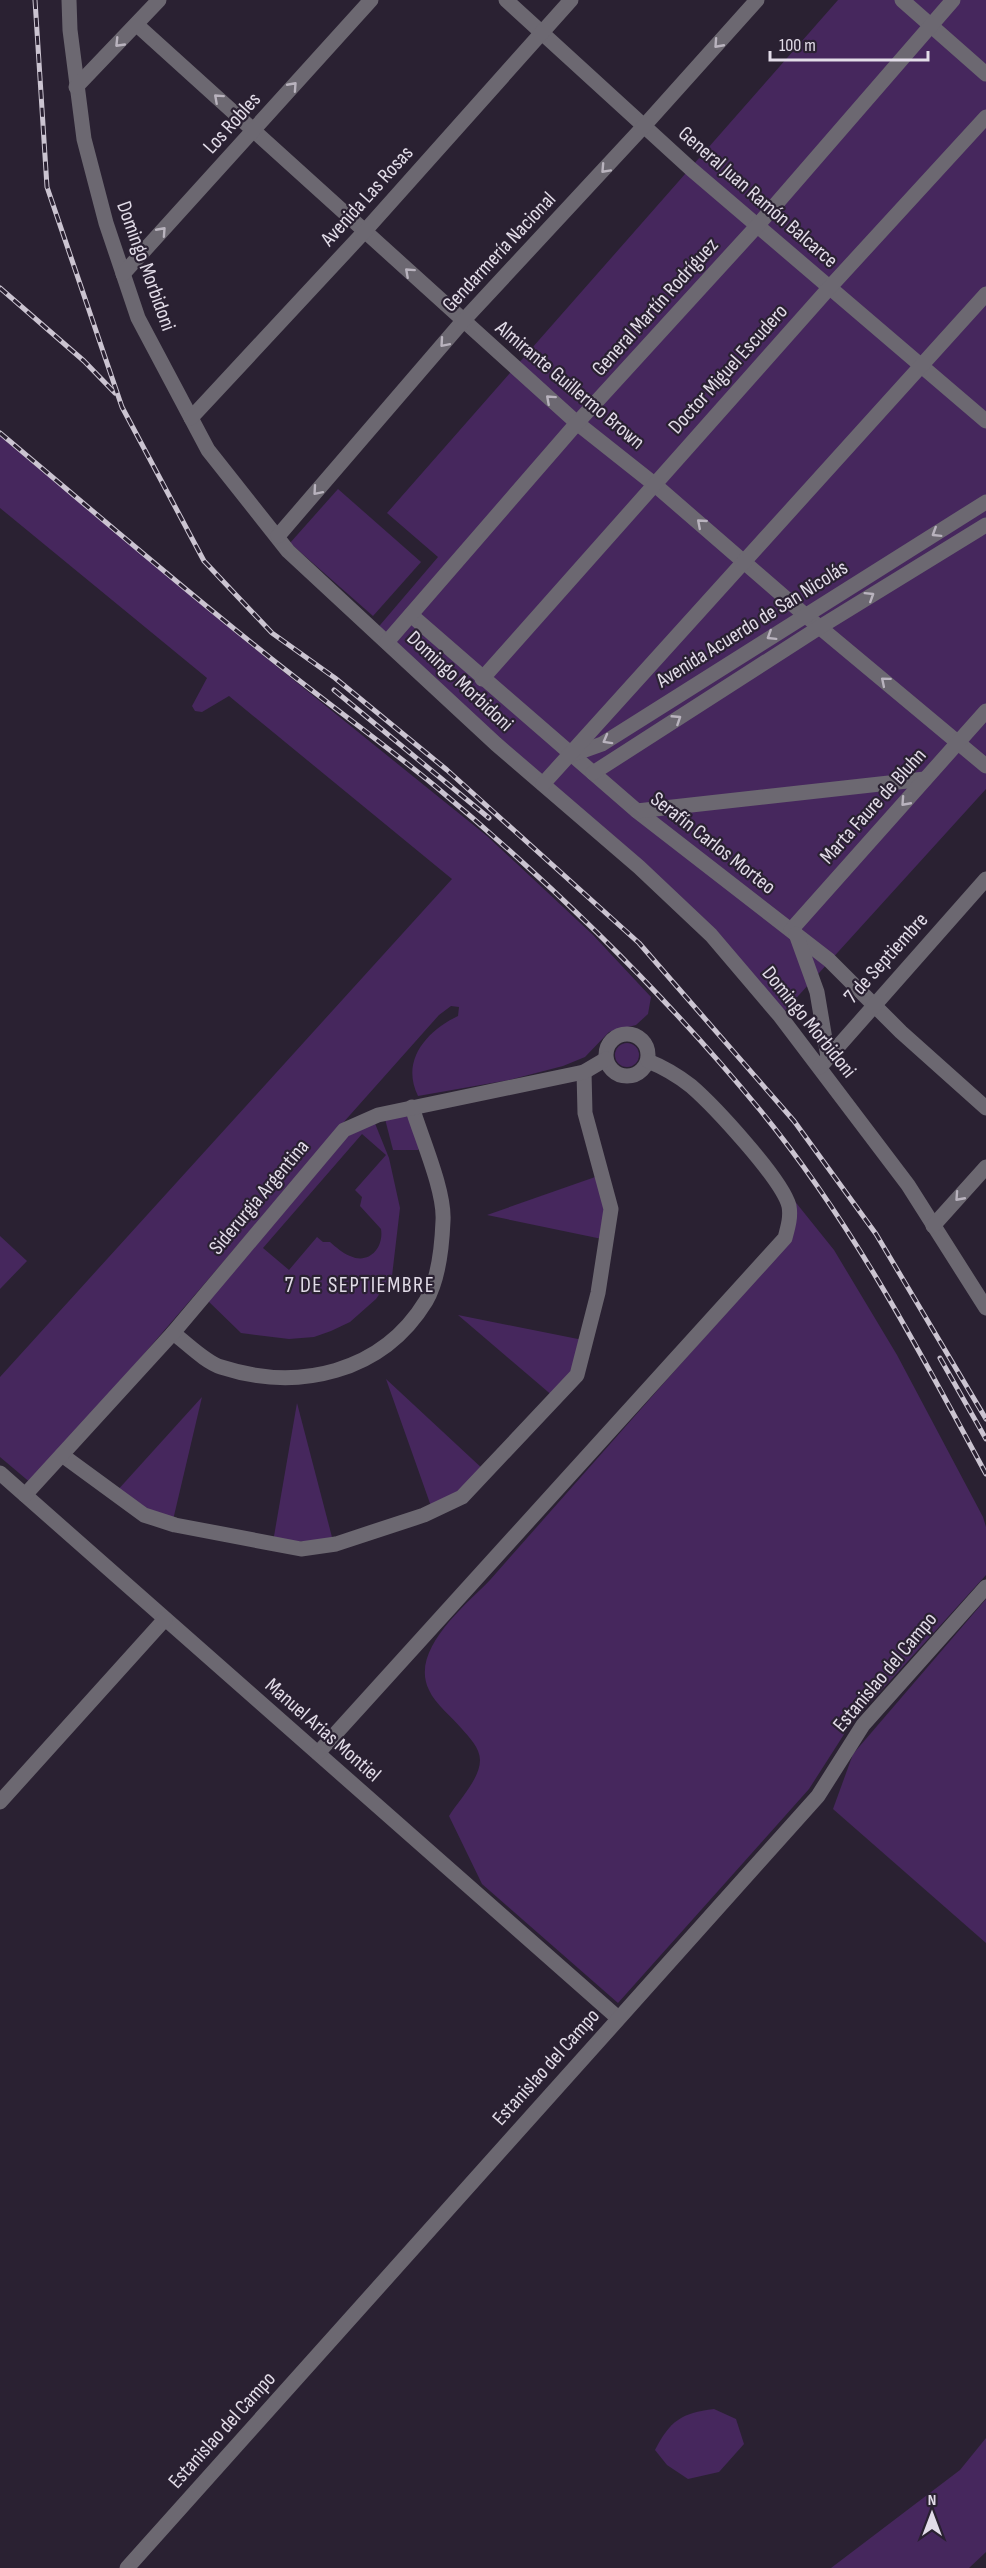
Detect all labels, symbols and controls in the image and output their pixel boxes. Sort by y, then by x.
scale bar [770,24,928,62]
text: 100 m [779,35,816,56]
one-way arrow [115,37,126,47]
one-way arrow [714,37,725,48]
one-way arrow [286,83,297,93]
street label: Los Robles [198,87,266,159]
one-way arrow [214,95,225,106]
street label: General Juan Ramón Balcarce [673,121,843,273]
street label: Avenida Las Rosas [315,141,419,252]
one-way arrow [601,162,612,173]
street label: Gendarmería Nacional [437,187,561,317]
street label: Domingo Morbidoni [111,198,181,334]
one-way arrow [155,227,166,238]
street label: General Martín Rodríguez [587,233,724,381]
one-way arrow [405,269,416,280]
street label: Doctor Miguel Escudero [663,299,793,439]
street label: Almirante Guillermo Brown [490,315,650,455]
one-way arrow [440,336,451,347]
one-way arrow [546,395,557,406]
one-way arrow [313,484,324,495]
one-way arrow [697,519,708,530]
one-way arrow [932,525,943,536]
street label: Avenida Acuerdo de San Nicolás [651,555,852,694]
one-way arrow [864,592,874,604]
street label: Domingo Morbidoni [402,625,518,737]
one-way arrow [767,629,777,641]
one-way arrow [881,677,892,688]
one-way arrow [671,715,682,726]
one-way arrow [602,733,613,745]
street label: Marta Faure de Bluhn [815,743,931,869]
street label: Serafín Carlos Morteo [645,786,781,900]
one-way arrow [901,795,912,806]
street label: 7 de Septiembre [839,907,933,1009]
street label: Domingo Morbidoni [756,961,862,1083]
street label: Siderurgia Argentina [204,1135,314,1259]
one-way arrow [955,1190,966,1201]
district label: 7 DE SEPTIEMBRE [285,1272,435,1299]
street label: Estanislao del Campo [828,1607,942,1737]
street label: Manuel Arias Montiel [260,1673,386,1787]
street label: Estanislao del Campo [487,2004,605,2130]
street label: Estanislao del Campo [163,2367,281,2493]
north arrow [902,2484,962,2544]
text: N [928,2491,936,2510]

